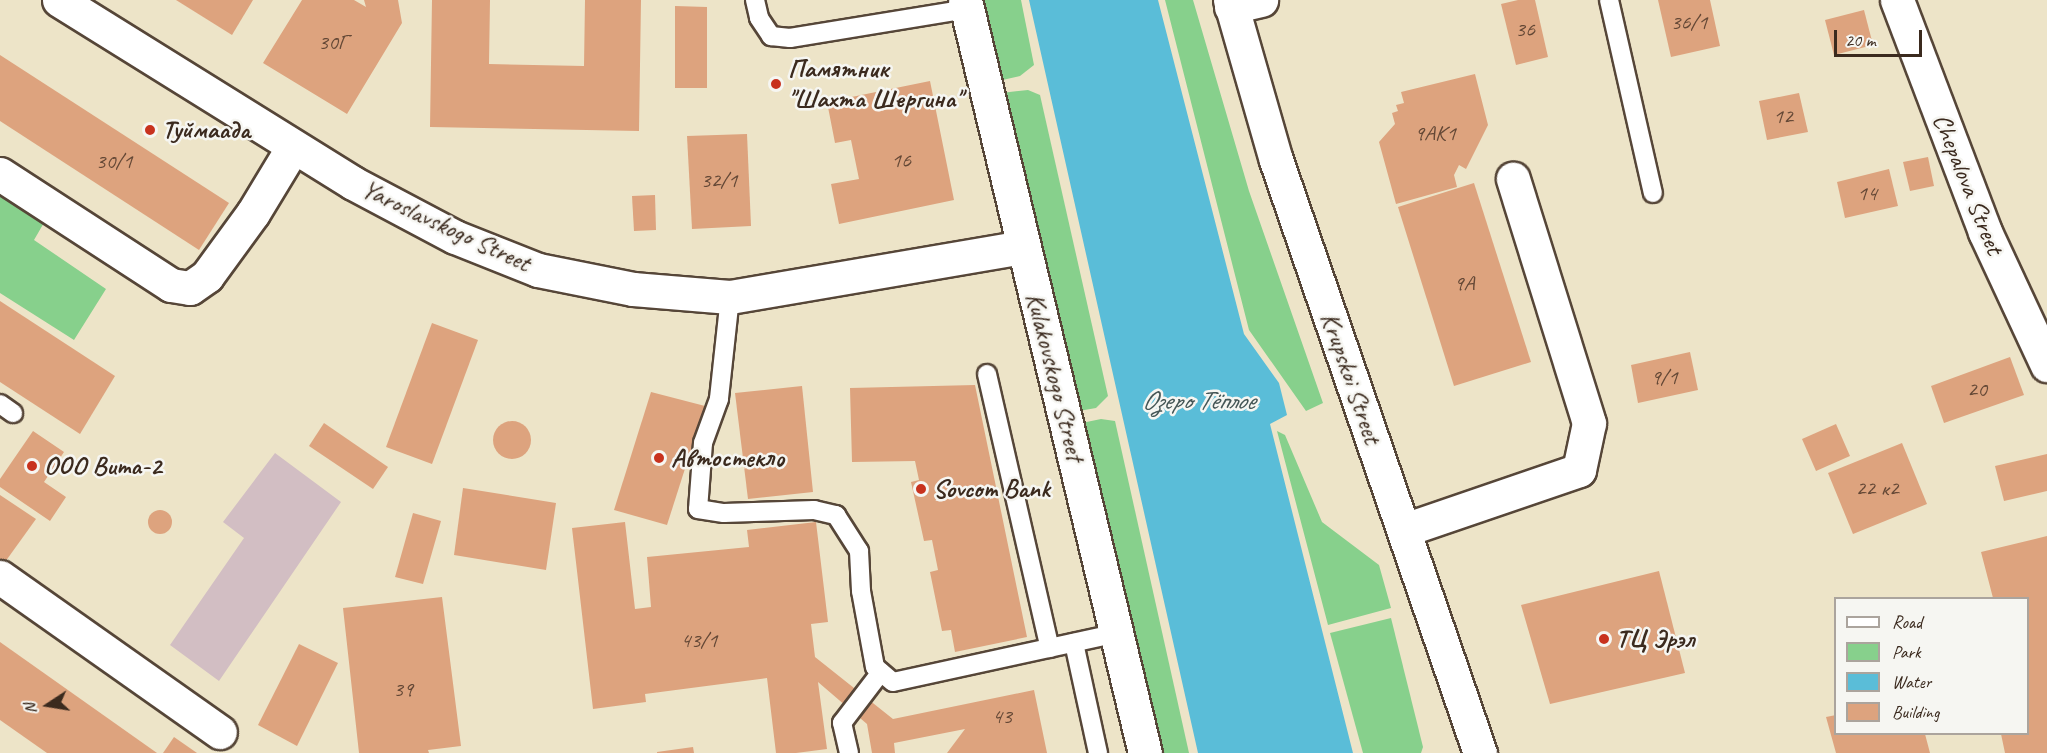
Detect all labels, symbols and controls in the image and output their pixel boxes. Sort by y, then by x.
house number: 36/1 [1671,10,1707,36]
house number: 36 [1515,17,1535,43]
scale bar [1837,18,1926,56]
text: 20 m [1845,29,1876,51]
house number: 30Г [318,30,348,56]
place label: Памятник "Шахта Шергина" [788,53,961,114]
marker: Памятник "Шахта Шергина" [769,77,783,91]
house number: 12 [1773,104,1793,130]
street label: Chepalova Street [1926,109,2010,259]
place label: Туймаада [162,114,250,146]
house number: 9АК1 [1414,121,1456,147]
marker: Туймаада [143,123,157,137]
house number: 16 [891,148,911,174]
house number: 30/1 [96,149,132,175]
house number: 32/1 [701,168,737,194]
street label: Yaroslavskogo Street [357,173,535,279]
house number: 14 [1857,181,1877,207]
house number: 9А [1454,271,1474,297]
street label: Kulakovskogo Street [1019,290,1091,464]
street label: Krupskoi Street [1314,308,1388,448]
house number: 9/1 [1650,365,1678,391]
house number: 20 [1967,377,1987,403]
water label: Озеро Тёплое [1142,385,1254,417]
place label: Автостекло [671,442,784,474]
place label: ООО Вита-2 [44,450,161,482]
marker: Автостекло [652,451,666,465]
marker: ООО Вита-2 [25,459,39,473]
place label: Sovcom Bank [933,473,1050,505]
house number: 22 к2 [1855,476,1899,502]
marker: Sovcom Bank [914,482,928,496]
legend [1834,597,2029,735]
text: Road [1892,611,1922,633]
place label: ТЦ Эрэл [1616,623,1694,655]
house number: 43/1 [681,628,717,654]
marker: ТЦ Эрэл [1597,632,1611,646]
text: Park [1892,641,1921,663]
text: Water [1892,671,1931,693]
north arrow [18,675,78,735]
house number: 39 [393,677,413,703]
text: Building [1892,701,1939,723]
text: N [20,702,41,716]
house number: 43 [992,704,1012,730]

